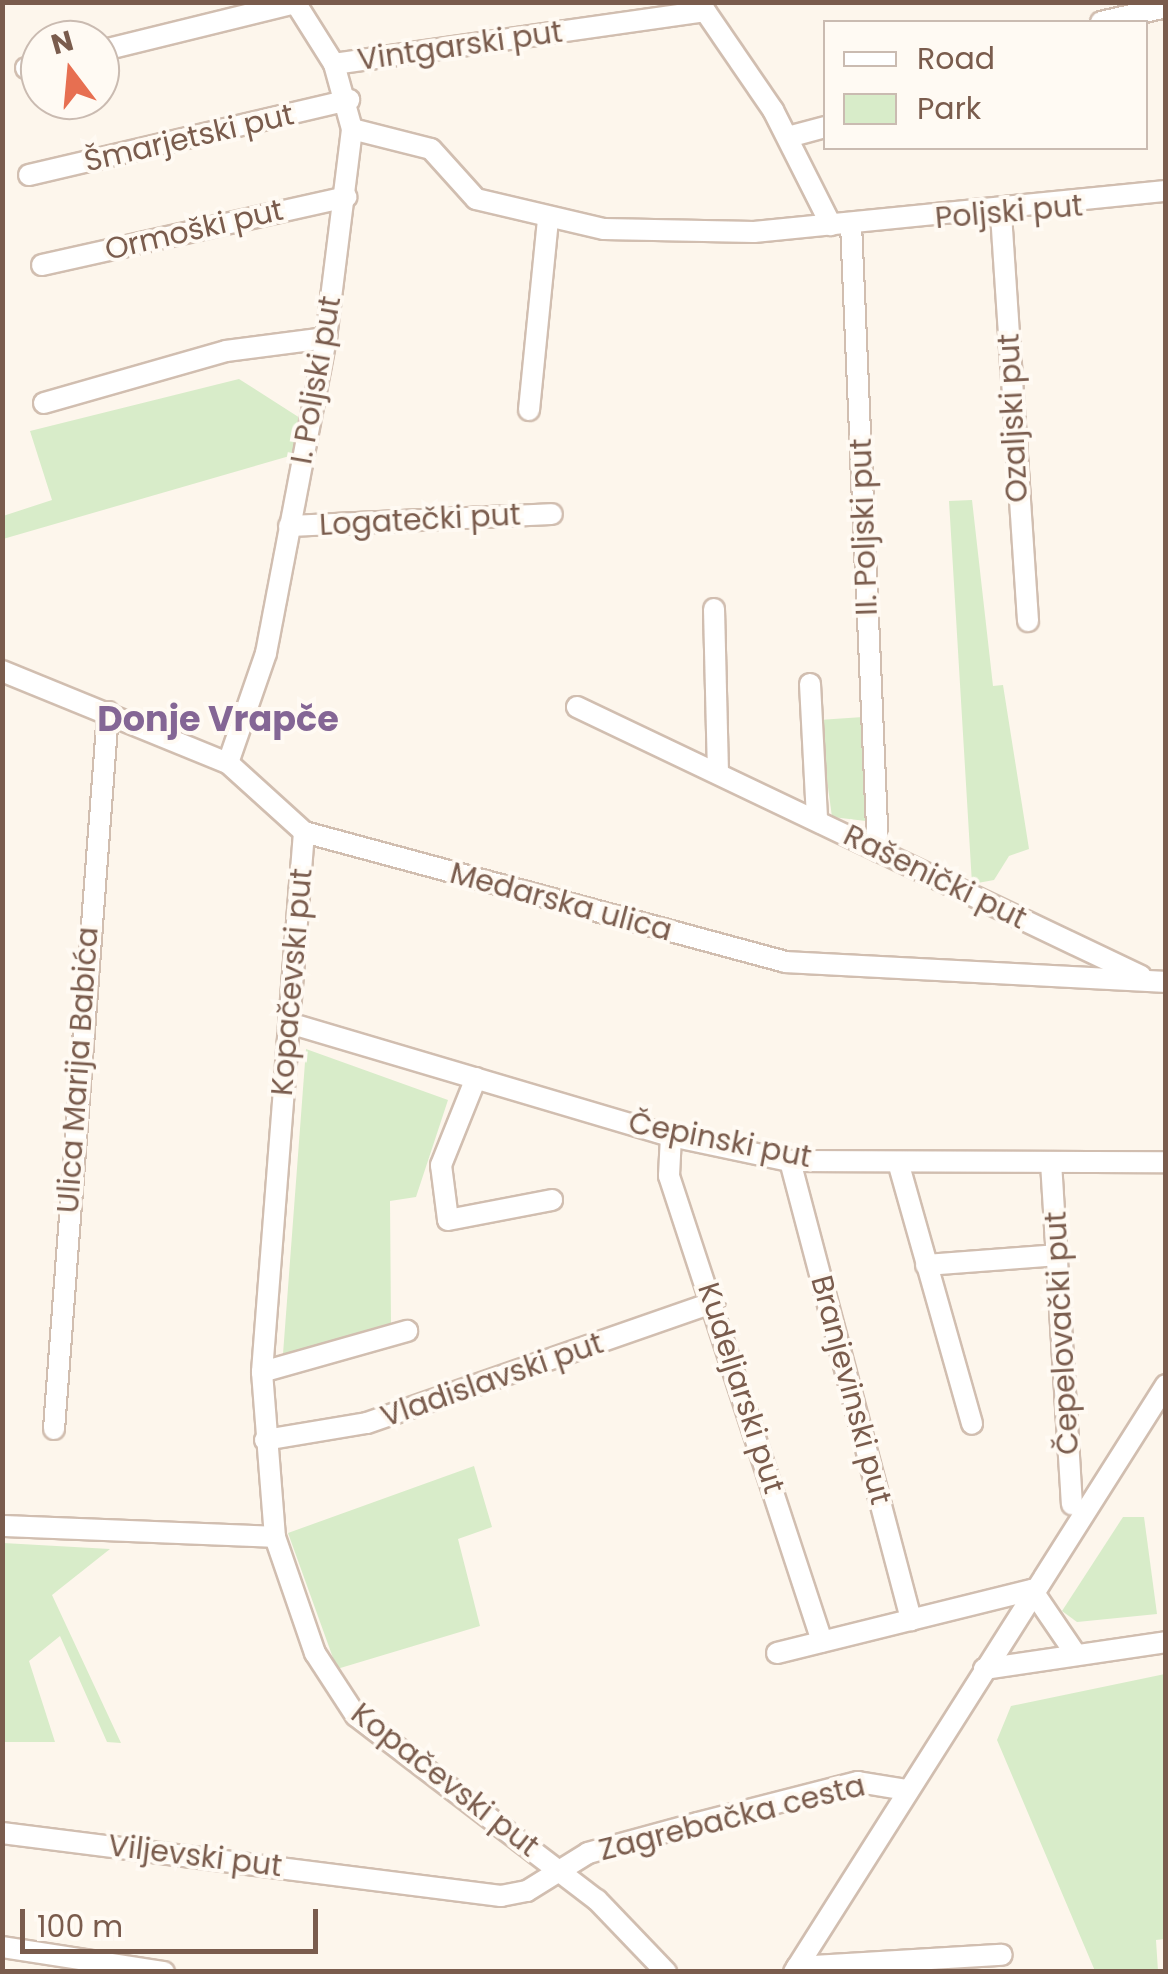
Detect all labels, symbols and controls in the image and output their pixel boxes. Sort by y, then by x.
street label: Vintgarski put [355,14,565,78]
north arrow [20,20,120,120]
legend [823,20,1148,150]
text: N [47,21,78,64]
text: Road [917,37,995,80]
text: Park [917,87,981,130]
street label: Šmarjetski put [81,96,297,180]
street label: Poljski put [934,188,1084,236]
street label: Ormoški put [101,192,287,268]
street label: I. Poljski put [284,293,348,467]
street label: Ozaljski put [991,333,1035,503]
street label: II. Poljski put [843,438,885,616]
street label: Logatečki put [318,497,522,543]
district label: Donje Vrapče [97,698,339,740]
street label: Rašenički put [838,817,1032,937]
street label: Medarska ulica [446,855,676,949]
street label: Kopačevski put [264,867,320,1097]
street label: Ulica Marija Babića [50,926,106,1214]
street label: Čepinski put [626,1105,814,1175]
street label: Čepelovački put [1038,1210,1086,1456]
street label: Branjevinski put [803,1272,899,1508]
street label: Kudeljarski put [690,1278,792,1498]
street label: Vladislavski put [376,1325,608,1435]
street label: Kopačevski put [344,1696,546,1864]
street label: Zagrebačka cesta [595,1768,869,1868]
street label: Viljevski put [106,1827,284,1885]
scale bar [25,1889,322,1951]
text: 100 m [37,1905,123,1948]

